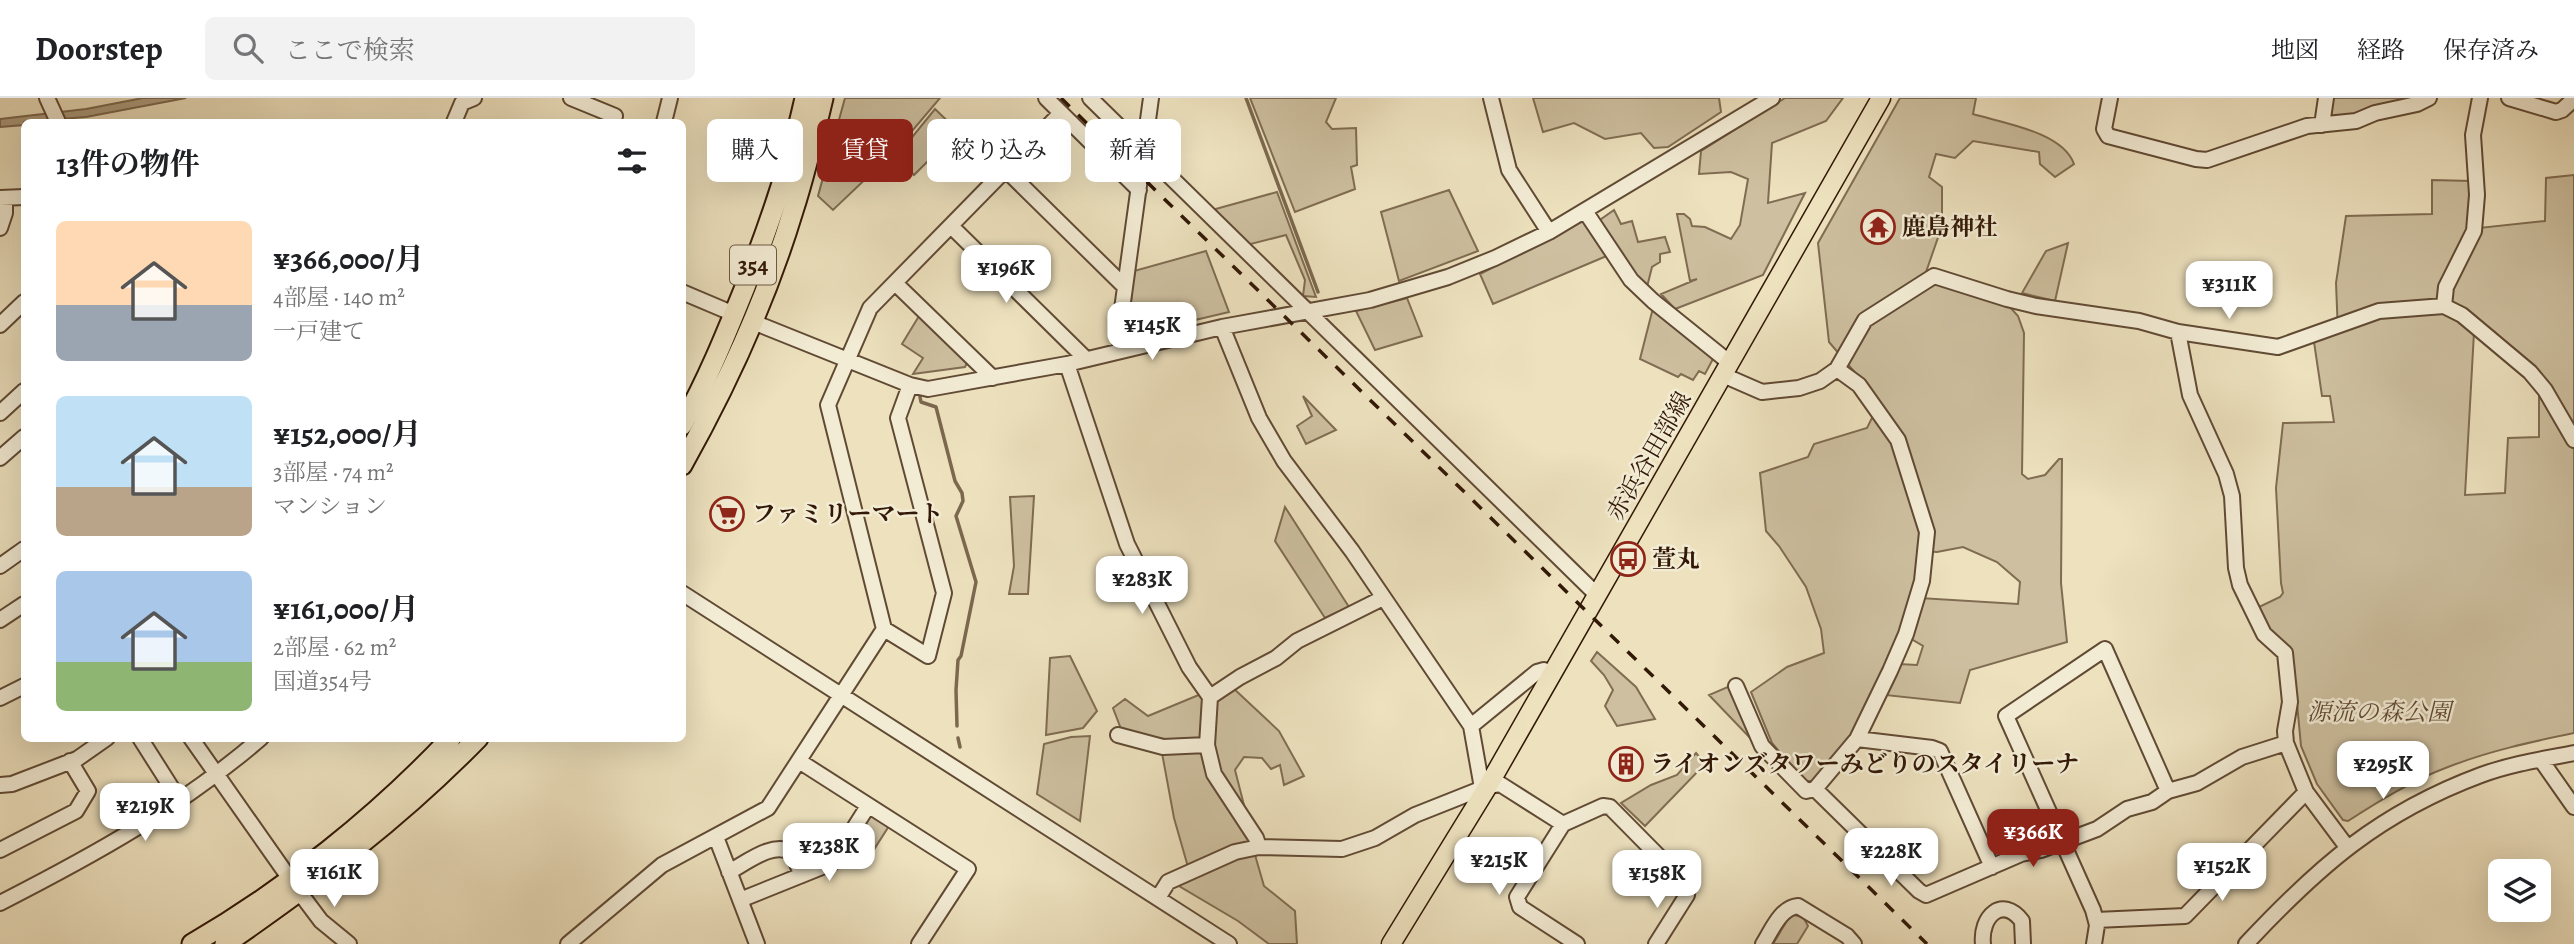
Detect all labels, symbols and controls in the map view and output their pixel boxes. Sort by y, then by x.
search box [205,17,695,80]
text: Doorstep [35,26,163,71]
icon: search [229,29,267,67]
text: ここで検索 [285,33,415,68]
text: 地図 [2271,34,2319,66]
text: 経路 [2357,34,2405,66]
text: 保存済み [2443,34,2539,66]
chip: 購入 [707,119,803,182]
chip: 賃貸 [817,119,913,182]
chip: 絞り込み [927,119,1071,182]
chip: 新着 [1085,119,1181,182]
icon: filters [613,142,651,180]
text: 13件の物件 [56,144,200,184]
temple icon: 鹿島神社 [1859,208,1897,246]
place label: 鹿島神社 [1902,211,1998,243]
text: ¥366,000/月 [273,239,424,279]
road number: 354 [730,246,776,284]
pin: ¥196K [957,246,1055,305]
icon: home [112,249,196,333]
text: ¥196K [977,252,1035,283]
pin: ¥311K [2180,262,2278,321]
text: ¥311K [2202,268,2256,299]
text: 4部屋 · 140 m² [273,282,405,313]
pin: ¥145K [1103,302,1201,362]
text: ¥145K [1123,309,1181,340]
text: 一戸建て [273,316,365,347]
street label: 赤浜谷田部線 [1599,386,1699,526]
text: ¥152,000/月 [273,414,421,454]
icon: home [112,424,196,508]
text: 3部屋 · 74 m² [273,457,394,488]
text: マンション [273,491,387,522]
supermarket icon: ファミリーマート [708,495,746,533]
place label: ファミリーマート [752,498,944,530]
bus stop icon: 萱丸 [1609,540,1647,578]
place label: 萱丸 [1652,543,1700,575]
pin: ¥283K [1093,556,1191,616]
text: ¥283K [1112,563,1172,594]
text: ¥161,000/月 [273,589,419,629]
icon: home [112,599,196,683]
text: 2部屋 · 62 m² [273,632,396,663]
text: 国道354号 [273,666,372,697]
park label: 源流の森公園 [2307,696,2455,728]
pin: ¥295K [2334,742,2432,801]
building icon: ライオンズタワーみどりのスタイリーナ [1607,745,1645,783]
place label: ライオンズタワーみどりのスタイリーナ [1650,748,2079,780]
text: ¥295K [2353,748,2413,779]
pin: ¥219K [96,784,194,843]
text: ¥219K [116,790,174,821]
pin: ¥366K [1984,810,2082,869]
text: ¥366K [2003,816,2063,847]
pin: ¥238K [780,824,878,883]
pin: ¥228K [1842,828,1940,888]
text: ¥238K [799,830,859,861]
text: ¥228K [1860,835,1922,866]
pin: ¥215K [1450,838,1548,897]
text: ¥215K [1470,844,1528,875]
pin: ¥152K [2173,844,2271,903]
pin: ¥161K [285,850,383,909]
pin: ¥158K [1608,850,1706,910]
text: ¥152K [2193,850,2251,881]
text: ¥161K [306,856,362,887]
text: ¥158K [1628,857,1686,888]
map controls [2488,859,2551,922]
button: layers [2488,859,2551,922]

